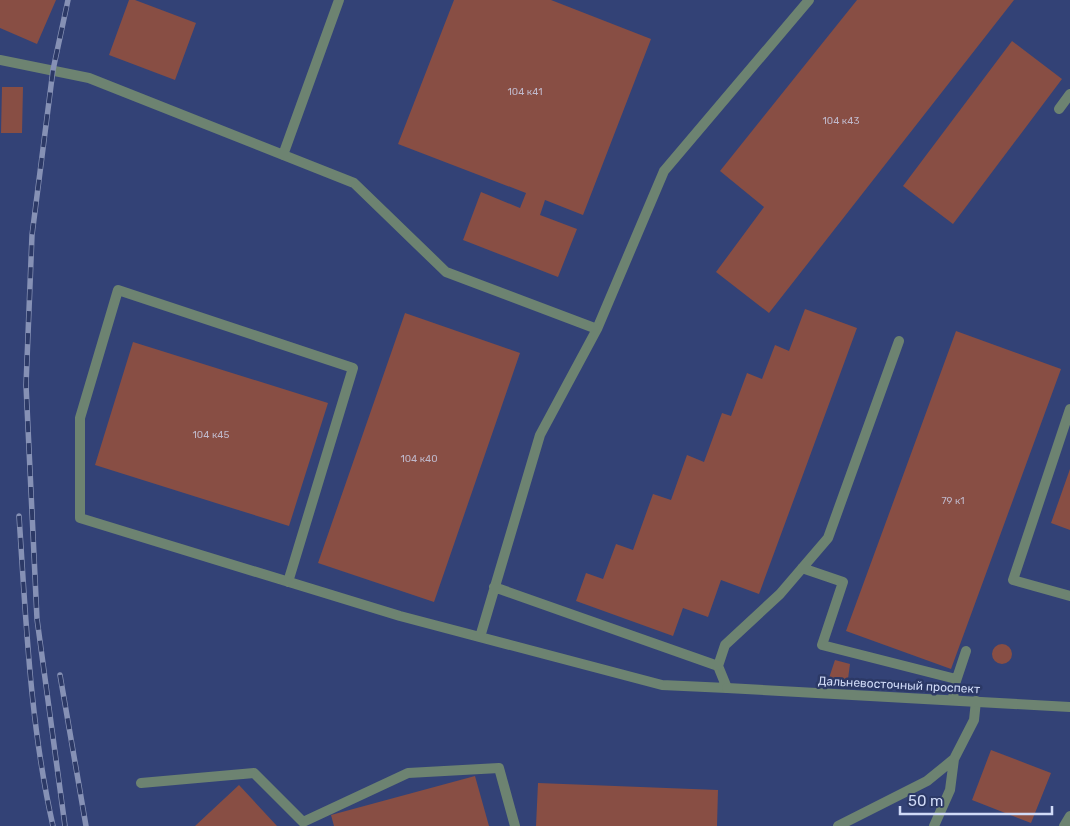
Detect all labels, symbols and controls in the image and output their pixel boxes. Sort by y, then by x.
house number: 104 к41 [508,86,542,98]
house number: 104 к43 [823,115,859,127]
house number: 104 к45 [193,429,229,441]
house number: 104 к40 [400,453,438,465]
house number: 79 к1 [941,495,965,507]
street label: Дальневосточный проспект [818,674,980,696]
scale bar [900,784,1052,816]
text: 50 m [908,792,943,810]

